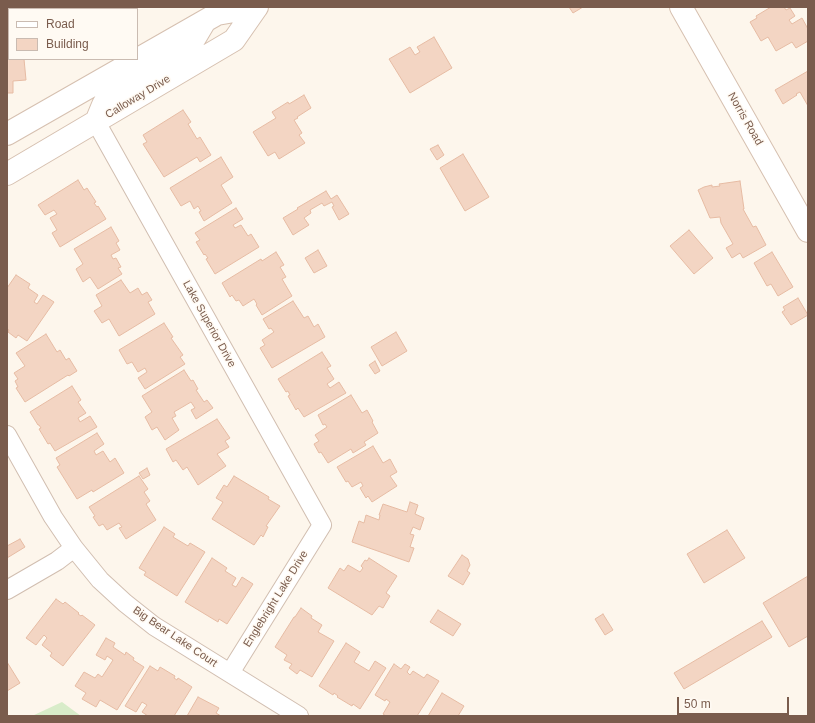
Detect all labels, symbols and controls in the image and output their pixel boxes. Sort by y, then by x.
legend [8,8,138,60]
text: Road [46,17,75,31]
text: Building [46,37,89,51]
street label: Calloway Drive [103,72,173,122]
street label: Norris Road [725,90,765,148]
street label: Lake Superior Drive [180,278,238,370]
street label: Englebright Lake Drive [241,548,311,650]
street label: Big Bear Lake Court [130,604,220,670]
scale bar [679,689,791,715]
text: 50 m [684,697,711,711]

